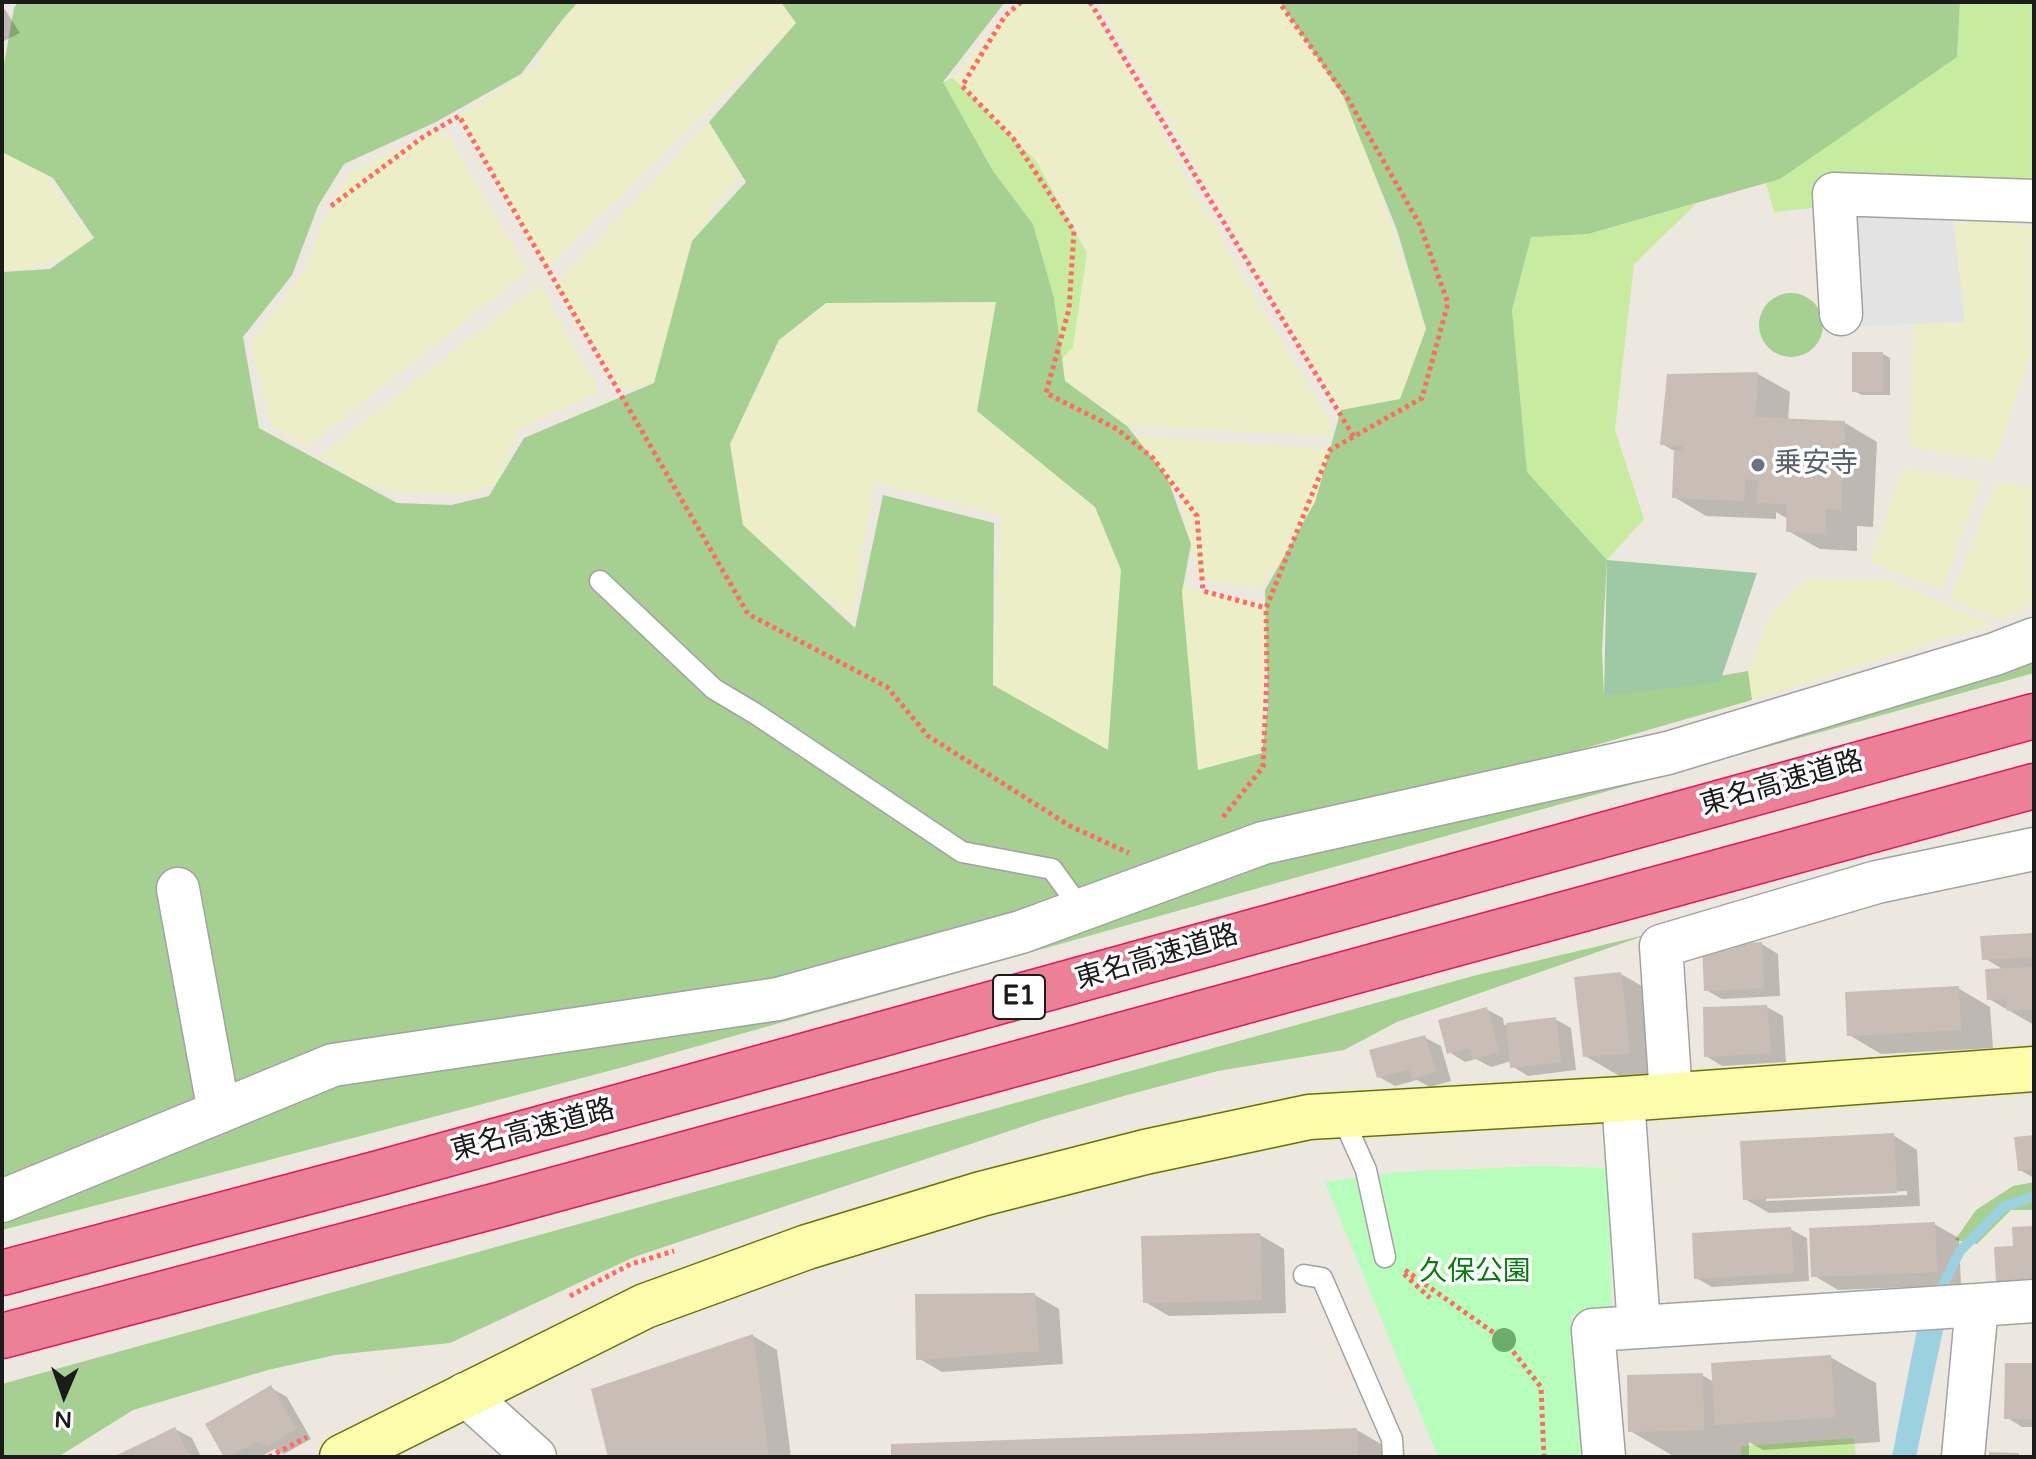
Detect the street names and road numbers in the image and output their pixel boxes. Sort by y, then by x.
street label: 東名高速道路 [1697,745,1867,823]
street label: 東名高速道路 [1072,919,1242,997]
road number: E1 [993,975,1045,1019]
street label: 東名高速道路 [448,1093,618,1169]

